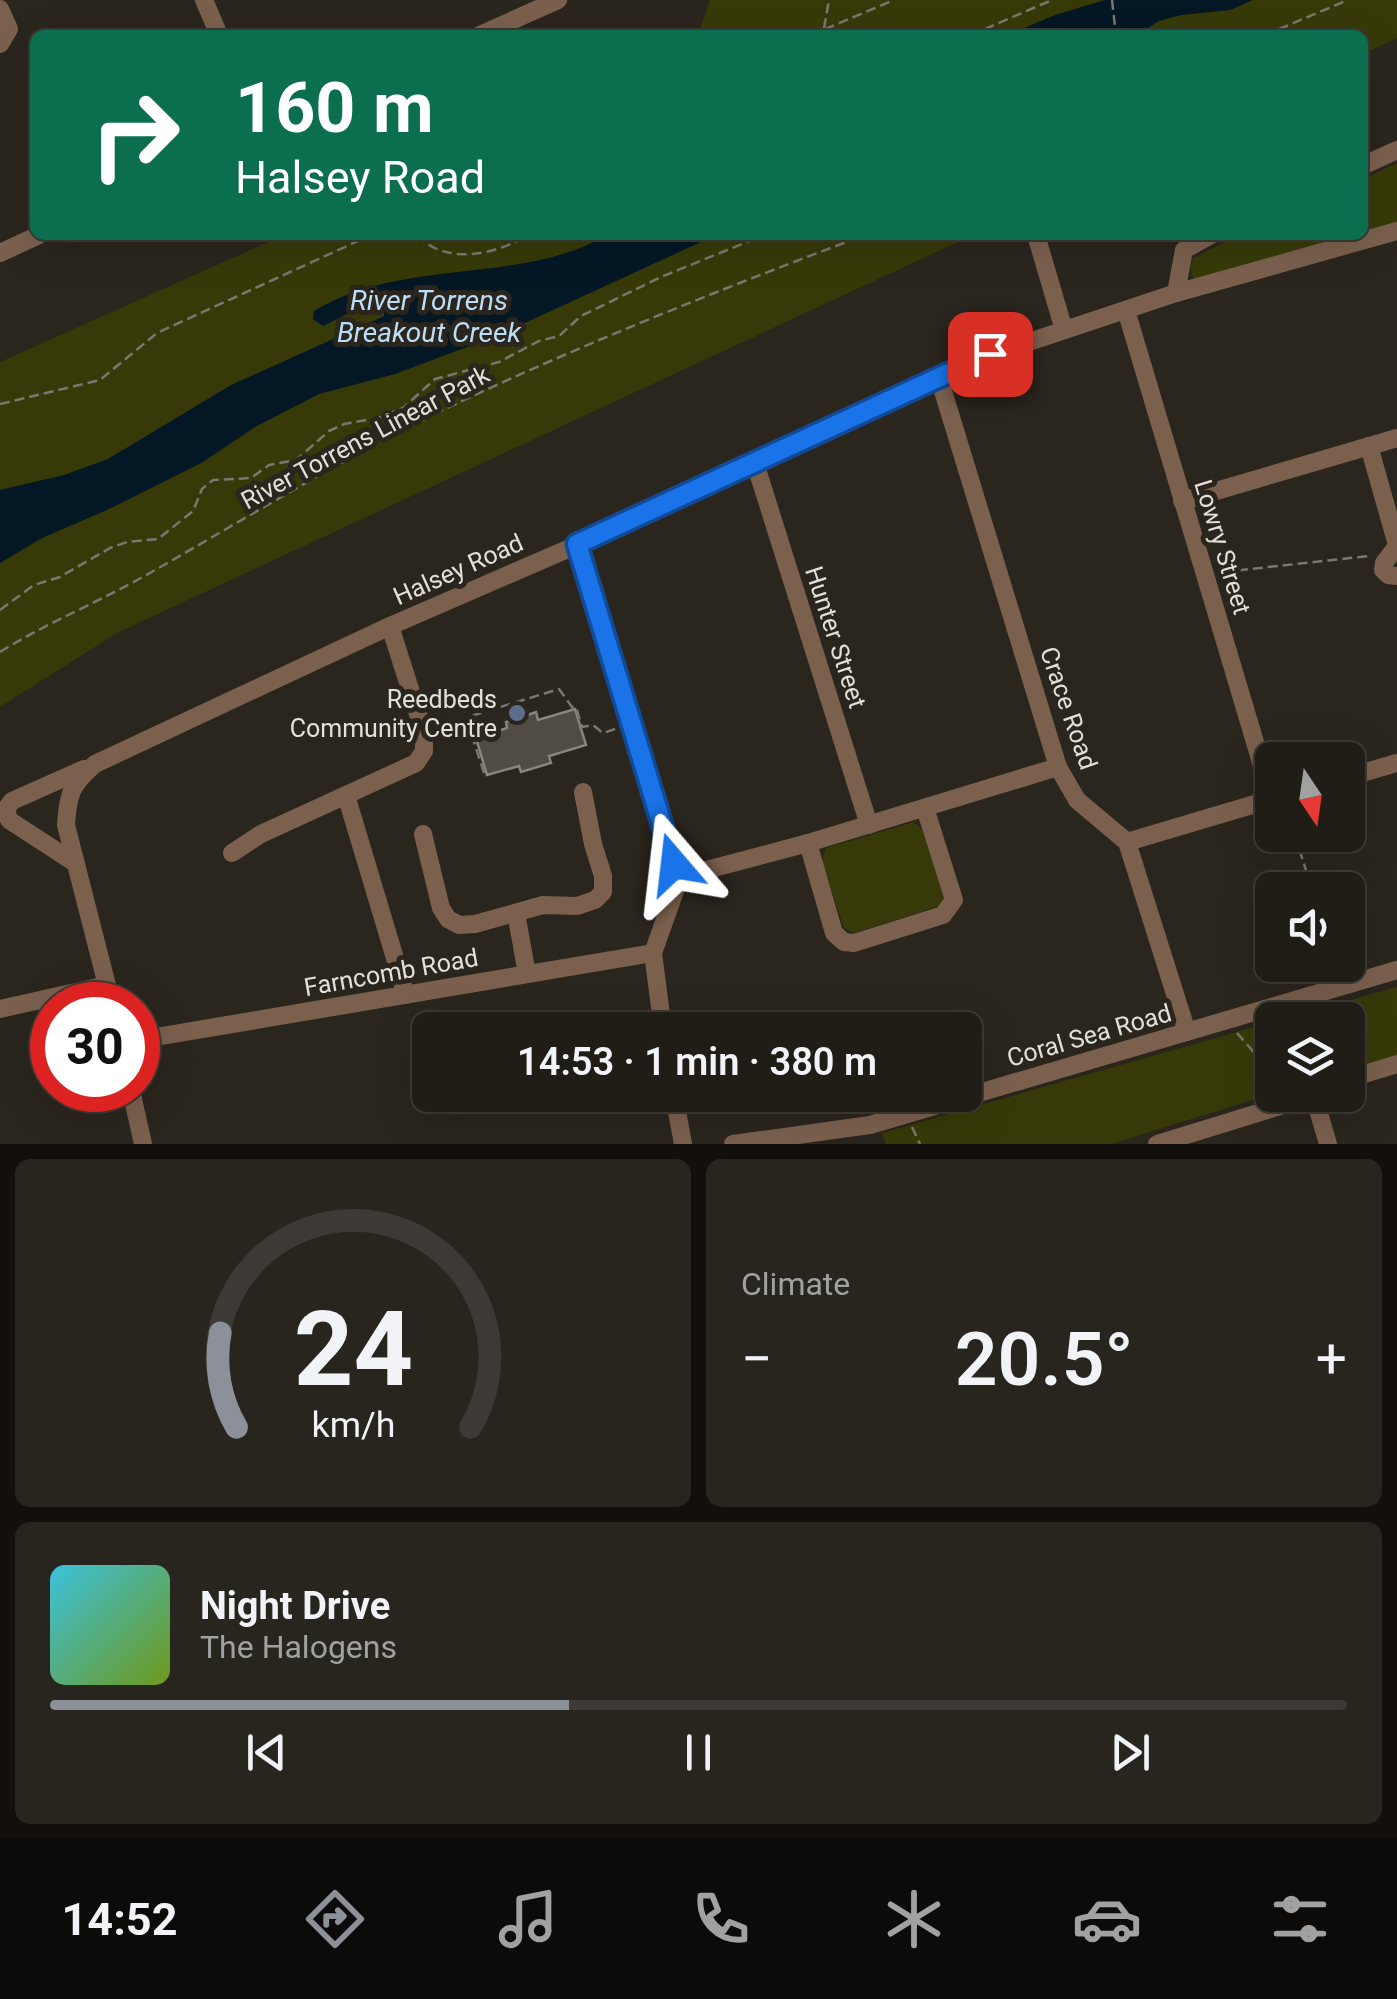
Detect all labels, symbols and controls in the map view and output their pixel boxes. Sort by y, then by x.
text: 160 m [235,67,434,149]
icon: right [70,70,200,200]
text: Halsey Road [235,151,485,204]
water label: River Torrens Breakout Creek [337,284,522,349]
pin [948,312,1033,397]
icon: arrive [963,327,1018,382]
street label: River Torrens Linear Park [236,359,495,515]
street label: Lowry Street [1188,476,1257,618]
street label: Halsey Road [389,528,528,611]
street label: Hunter Street [799,563,872,712]
street label: Crace Road [1034,643,1103,773]
place label: Reedbeds Community Centre [290,685,497,743]
marker: Reedbeds Community Centre [506,702,528,724]
north arrow [1255,742,1365,852]
map controls [1255,742,1365,1112]
position arrow [622,812,726,916]
button: sound [1255,872,1365,982]
street label: Farncomb Road [302,943,480,1002]
speed limit sign: 30 [30,982,160,1112]
street label: Coral Sea Road [1004,998,1175,1073]
button: layers [1255,1002,1365,1112]
text: 14:53 · 1 min · 380 m [517,1040,877,1084]
text: Climate [741,1265,850,1303]
text: 24 [293,1289,413,1410]
text: 20.5° [955,1315,1134,1403]
text: − [741,1327,772,1391]
text: + [1316,1327,1347,1391]
text: km/h [311,1404,395,1446]
text: Night Drive [200,1584,390,1628]
text: The Halogens [200,1628,397,1666]
icon: previous [239,1725,294,1780]
icon: pause [671,1725,726,1780]
icon: next [1103,1725,1158,1780]
icon: directions [300,1884,370,1954]
icon: music [493,1884,563,1954]
icon: phone [686,1884,756,1954]
icon: climate [879,1884,949,1954]
icon: car [1072,1884,1142,1954]
icon: filters [1265,1884,1335,1954]
text: 14:52 [62,1893,177,1946]

